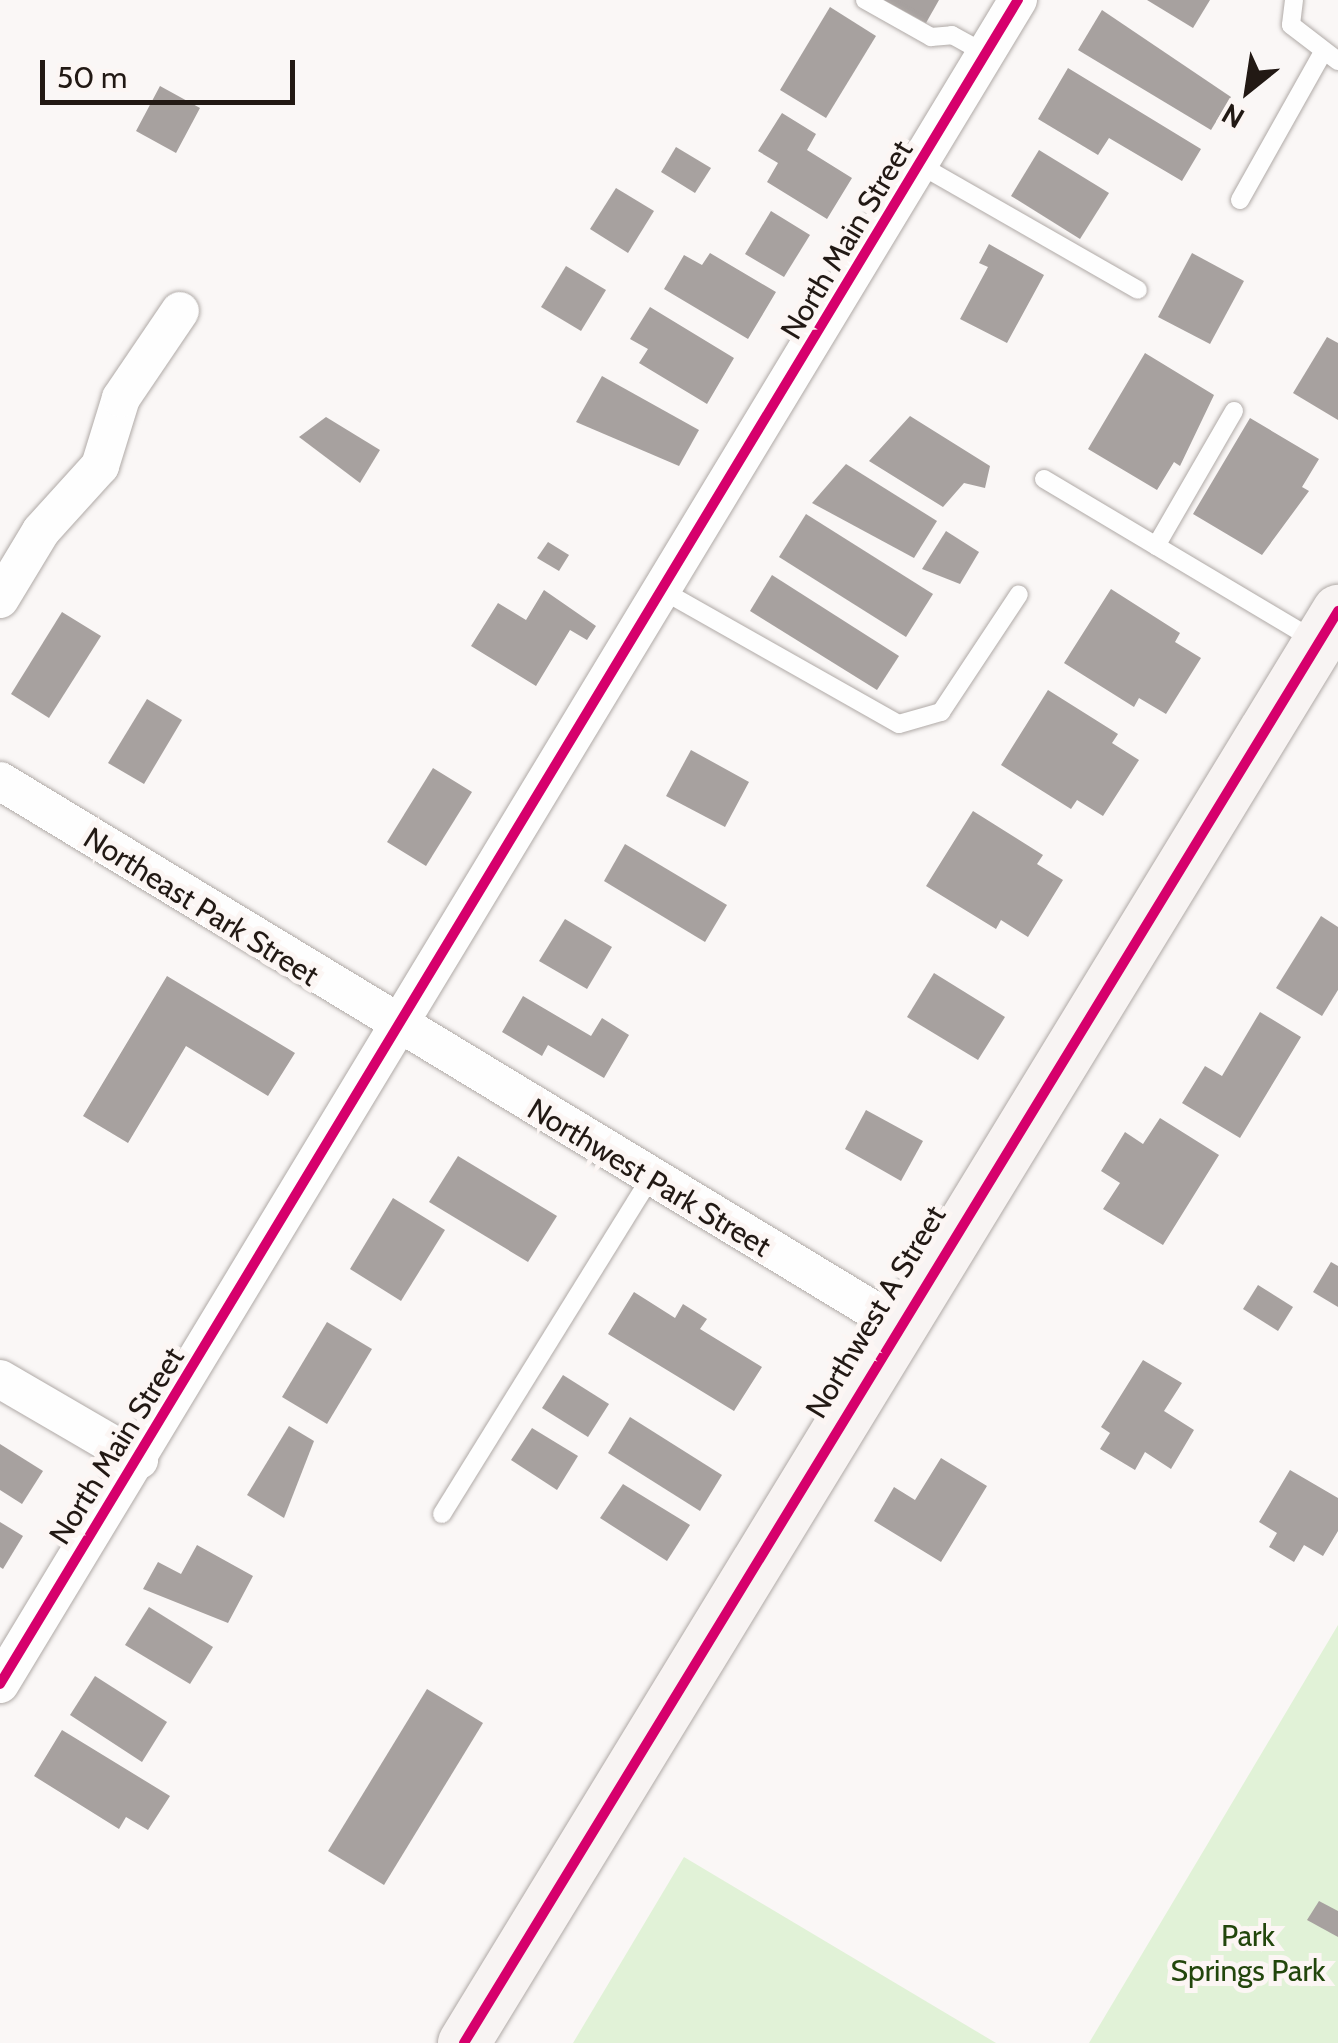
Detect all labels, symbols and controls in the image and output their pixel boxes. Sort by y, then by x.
scale bar [45,40,300,102]
north arrow [1198,40,1298,140]
text: 50 m [57,59,127,96]
text: N [1216,96,1250,136]
street label: North Main Street [774,134,920,346]
street label: Northeast Park Street [77,820,325,994]
street label: Northwest Park Street [521,1091,777,1265]
street label: Northwest A Street [798,1199,954,1425]
street label: North Main Street [42,1341,192,1551]
park label: Park Springs Park [1171,1918,1325,1988]

